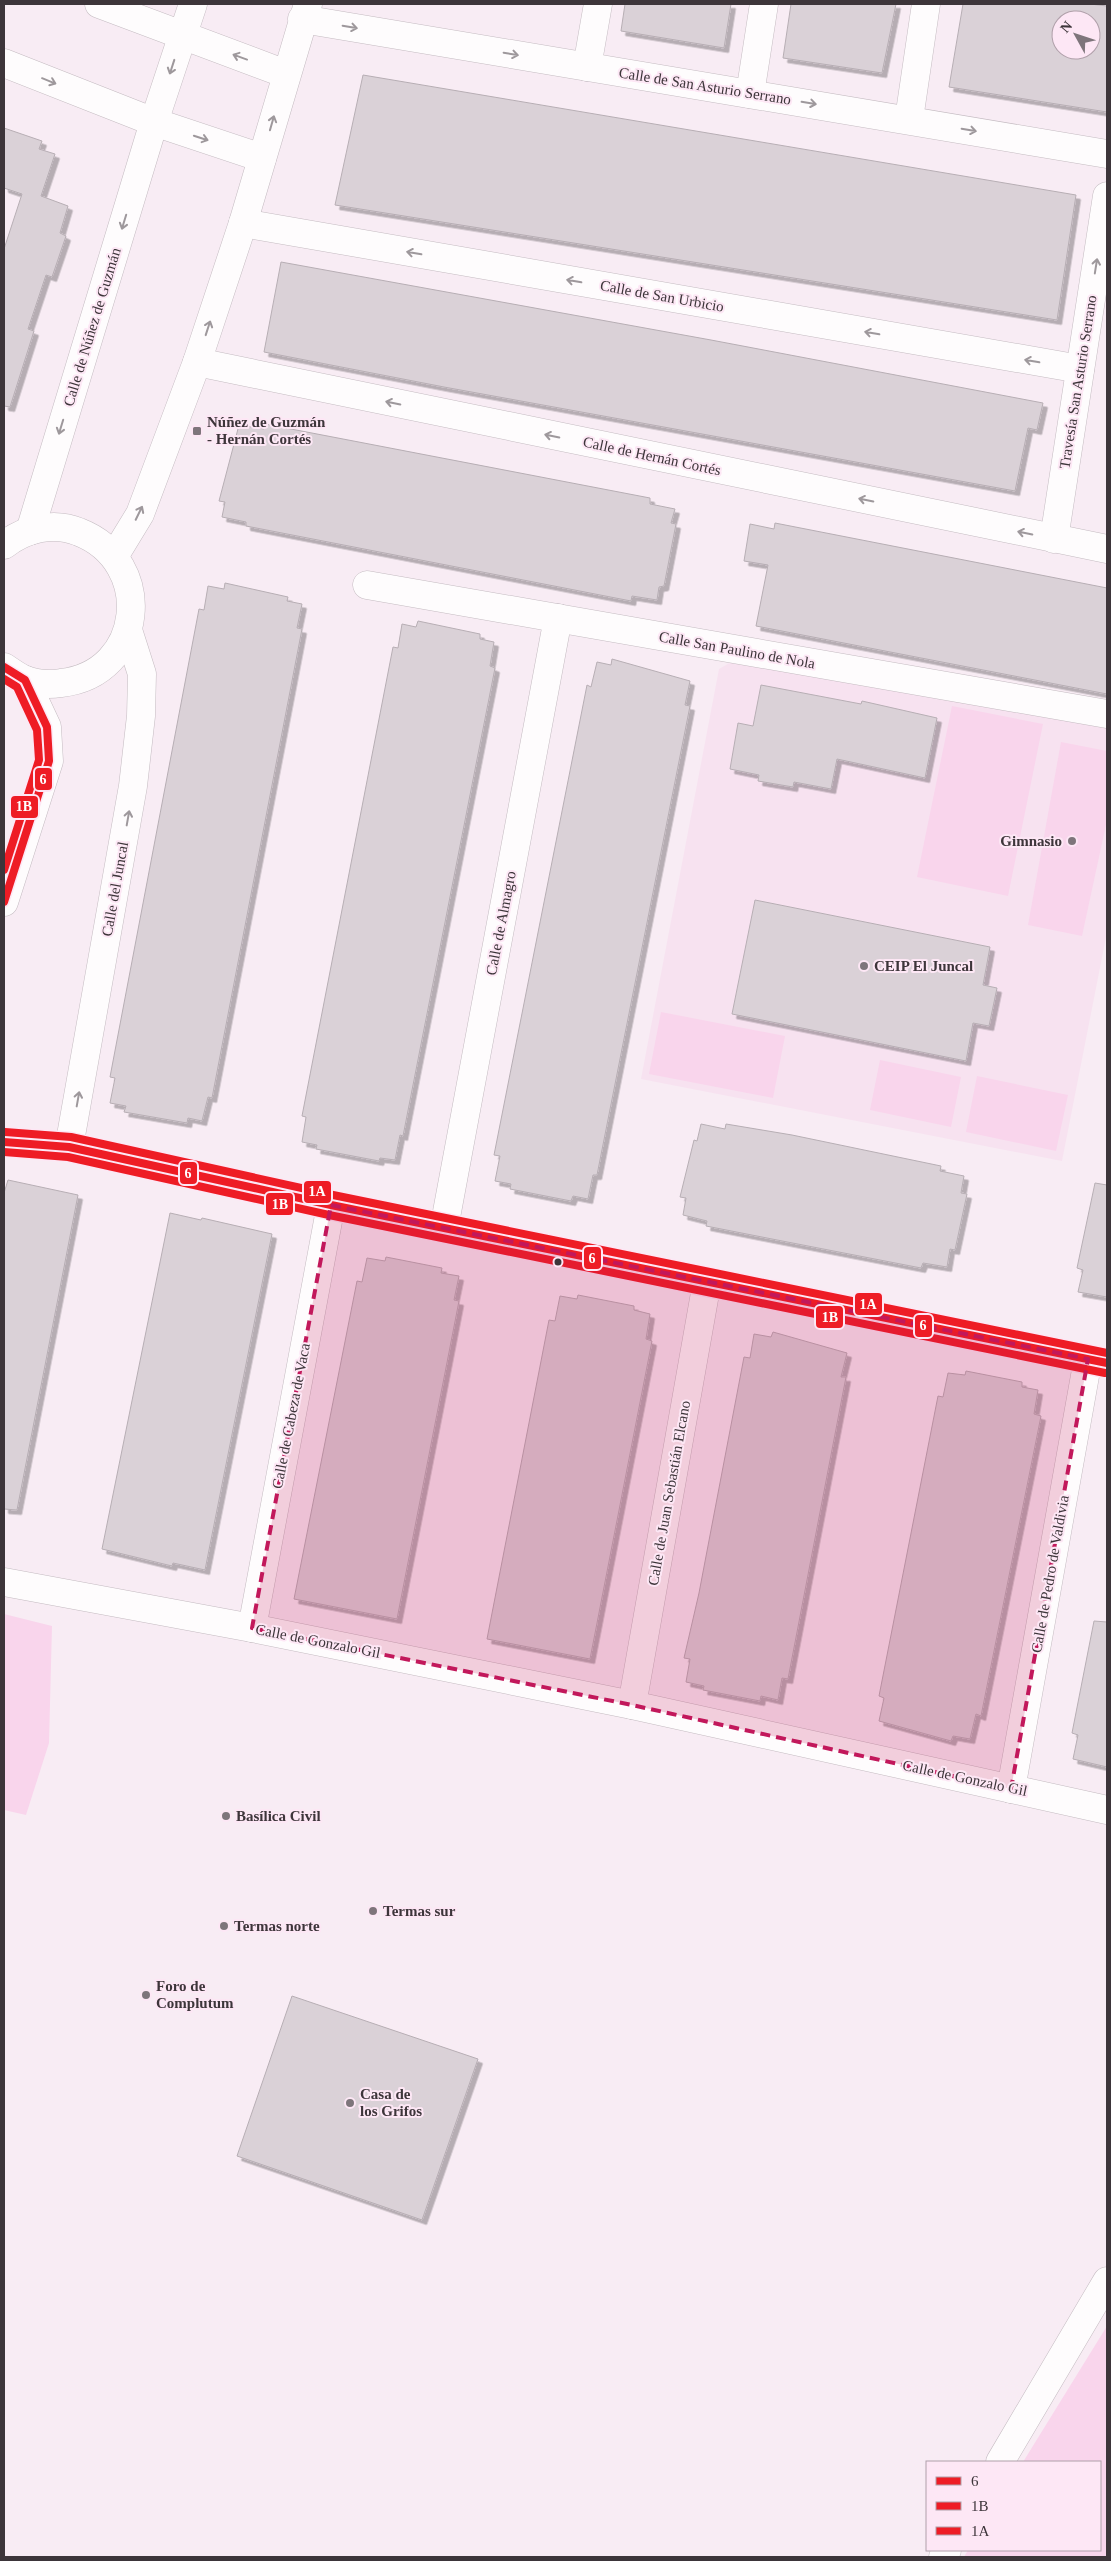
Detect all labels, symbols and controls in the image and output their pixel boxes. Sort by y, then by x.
north arrow [1051,10,1101,60]
text: N [1057,18,1075,36]
one-way arrow [342,22,358,32]
one-way arrow [502,49,518,59]
one-way arrow [233,52,249,61]
one-way arrow [167,58,176,74]
street label: Calle de San Asturio Serrano [618,64,792,108]
one-way arrow [41,77,56,86]
one-way arrow [801,99,817,109]
one-way arrow [268,116,277,132]
one-way arrow [961,126,977,136]
one-way arrow [193,134,209,143]
one-way arrow [118,213,128,229]
street label: Calle de Núñez de Guzmán [60,245,124,408]
one-way arrow [406,247,422,257]
one-way arrow [1091,258,1101,274]
one-way arrow [566,275,582,285]
street label: Calle de San Urbicio [599,277,725,315]
street label: Travesía San Asturio Serrano [1056,294,1100,470]
one-way arrow [204,321,214,337]
one-way arrow [864,328,880,338]
one-way arrow [1024,356,1040,366]
one-way arrow [386,398,402,407]
place label: Núñez de Guzmán - Hernán Cortés [207,414,326,447]
one-way arrow [56,419,66,435]
marker: Núñez de Guzmán - Hernán Cortés [191,425,203,437]
one-way arrow [545,430,561,440]
street label: Calle de Hernán Cortés [582,434,722,478]
one-way arrow [858,495,874,504]
one-way arrow [135,506,144,521]
one-way arrow [1018,527,1034,537]
street label: Calle San Paulino de Nola [658,628,817,672]
line badge: 6 [34,767,53,791]
text: 6 [40,772,47,787]
line badge: 1B [10,795,39,819]
text: 1B [16,799,32,814]
one-way arrow [123,811,133,827]
place label: Gimnasio [1000,833,1062,849]
marker: Gimnasio [1066,835,1078,847]
street label: Calle del Juncal [99,840,131,938]
street label: Calle de Almagro [483,870,519,976]
place label: CEIP El Juncal [874,958,973,974]
marker: CEIP El Juncal [858,960,870,972]
one-way arrow [73,1091,83,1107]
line badge: 6 [179,1161,198,1185]
text: 6 [185,1166,192,1181]
line badge: 1A [303,1180,332,1204]
text: 1A [308,1184,326,1199]
line badge: 1B [265,1192,294,1216]
text: 1B [272,1197,288,1212]
line badge: 6 [583,1246,602,1270]
text: 6 [589,1251,596,1266]
unlabelled marker [553,1257,563,1267]
line badge: 1A [854,1292,883,1316]
text: 1A [859,1297,877,1312]
line badge: 1B [815,1305,844,1329]
text: 1B [822,1310,838,1325]
line badge: 6 [914,1314,933,1338]
text: 6 [920,1318,927,1333]
street label: Calle de Cabeza de Vaca [269,1342,313,1490]
street label: Calle de Juan Sebastián Elcano [645,1399,693,1587]
street label: Calle de Pedro de Valdivia [1028,1494,1072,1654]
street label: Calle de Gonzalo Gil [254,1621,382,1661]
street label: Calle de Gonzalo Gil [901,1757,1029,1799]
place label: Basílica Civil [236,1808,321,1824]
marker: Basílica Civil [220,1810,232,1822]
place label: Termas sur [383,1903,456,1919]
marker: Termas sur [367,1905,379,1917]
place label: Termas norte [234,1918,320,1934]
marker: Termas norte [218,1920,230,1932]
place label: Foro de Complutum [156,1978,234,2011]
marker: Foro de Complutum [140,1989,152,2001]
place label: Casa de los Grifos [360,2086,422,2119]
marker: Casa de los Grifos [344,2097,356,2109]
legend [926,2461,1101,2551]
text: 6 [971,2473,979,2489]
text: 1B [971,2498,989,2514]
text: 1A [971,2523,990,2539]

